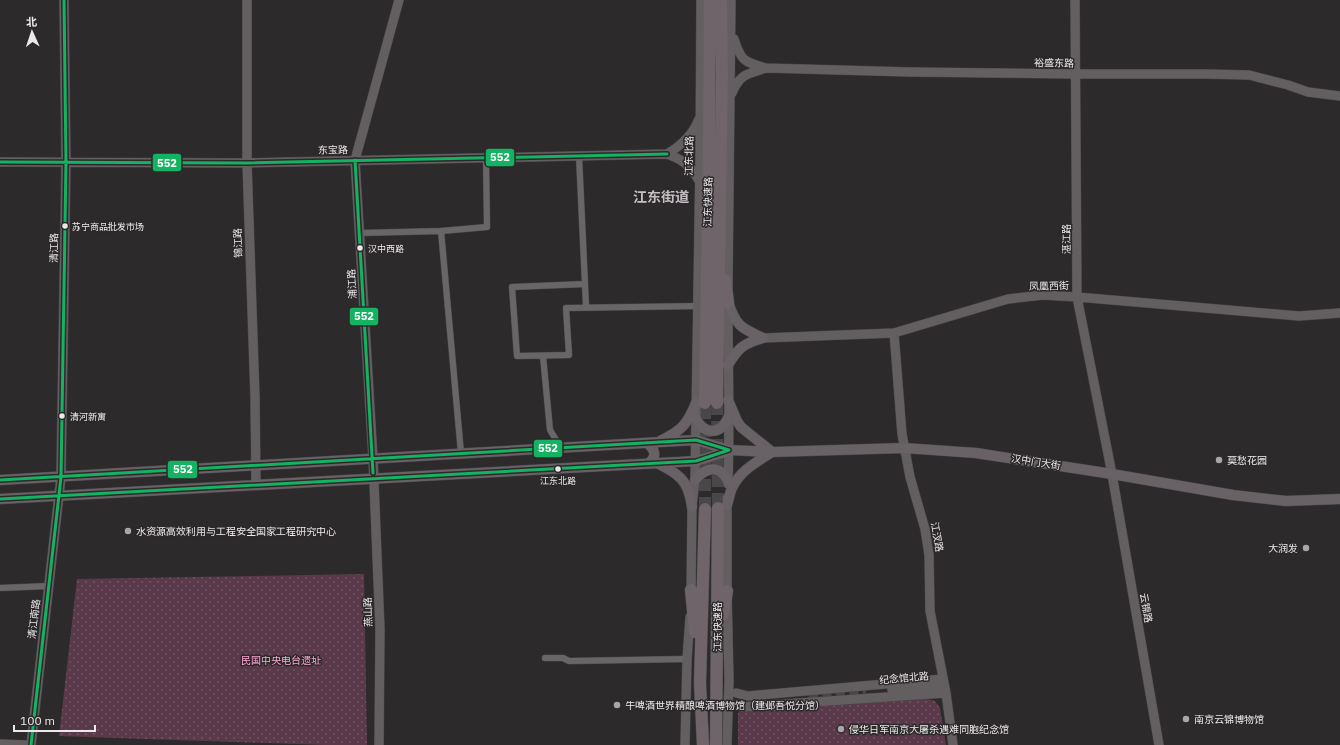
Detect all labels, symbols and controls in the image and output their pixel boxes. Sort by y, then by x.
north arrow [12,12,52,52]
text: 北 [26,15,37,29]
street label: 裕盛东路 [1034,56,1074,70]
street label: 江东北路 [682,136,696,176]
street label: 东宝路 [318,143,348,157]
line badge: 552 [485,148,515,167]
text: 552 [490,150,510,164]
line badge: 552 [152,153,182,172]
text: 552 [157,156,177,170]
street label: 江东快速路 [701,177,715,227]
district label: 江东街道 [633,188,689,206]
marker: 苏宁商品批发市场 [60,221,70,231]
place label: 苏宁商品批发市场 [72,221,144,232]
street label: 湛江路 [1060,224,1073,254]
street label: 锦江路 [231,228,245,258]
street label: 清江路 [47,233,61,263]
marker: 汉中西路 [355,243,365,253]
place label: 汉中西路 [368,243,404,254]
street label: 浦江路 [345,269,359,299]
street label: 凤凰西街 [1029,279,1069,293]
line badge: 552 [349,307,379,326]
text: 552 [354,309,374,323]
marker: 清河新寓 [57,411,67,421]
place label: 清河新寓 [70,411,106,422]
line badge: 552 [533,439,563,458]
text: 552 [538,441,558,455]
street label: 汉中门大街 [1010,452,1062,472]
place label: 莫愁花园 [1227,454,1267,467]
marker: 莫愁花园 [1214,455,1224,465]
line badge: 552 [167,460,198,479]
text: 552 [173,462,193,476]
marker: 江东北路 [553,464,563,474]
place label: 江东北路 [540,475,576,486]
street label: 江汊路 [928,521,946,553]
place label: 水资源高效利用与工程安全国家工程研究中心 [136,525,336,538]
marker: 水资源高效利用与工程安全国家工程研究中心 [123,526,133,536]
place label: 大润发 [1268,542,1298,555]
marker: 大润发 [1301,543,1311,553]
street label: 云锦路 [1137,592,1155,624]
street label: 燕山路 [361,597,375,627]
street label: 清江南路 [25,598,43,640]
street label: 江东快速路 [711,602,724,652]
park label: 民国中央电台遗址 [241,654,321,667]
street label: 纪念馆北路 [879,669,929,687]
place label: 牛啤酒世界精酿啤酒博物馆（建邺吾悦分馆） [625,699,825,712]
marker: 牛啤酒世界精酿啤酒博物馆（建邺吾悦分馆） [612,700,622,710]
scale bar [14,707,95,733]
text: 100 m [20,713,55,728]
place label: 南京云锦博物馆 [1194,713,1264,726]
marker: 南京云锦博物馆 [1181,714,1191,724]
place label: 侵华日军南京大屠杀遇难同胞纪念馆 [848,723,1009,736]
marker: 侵华日军南京大屠杀遇难同胞纪念馆 [836,724,846,734]

